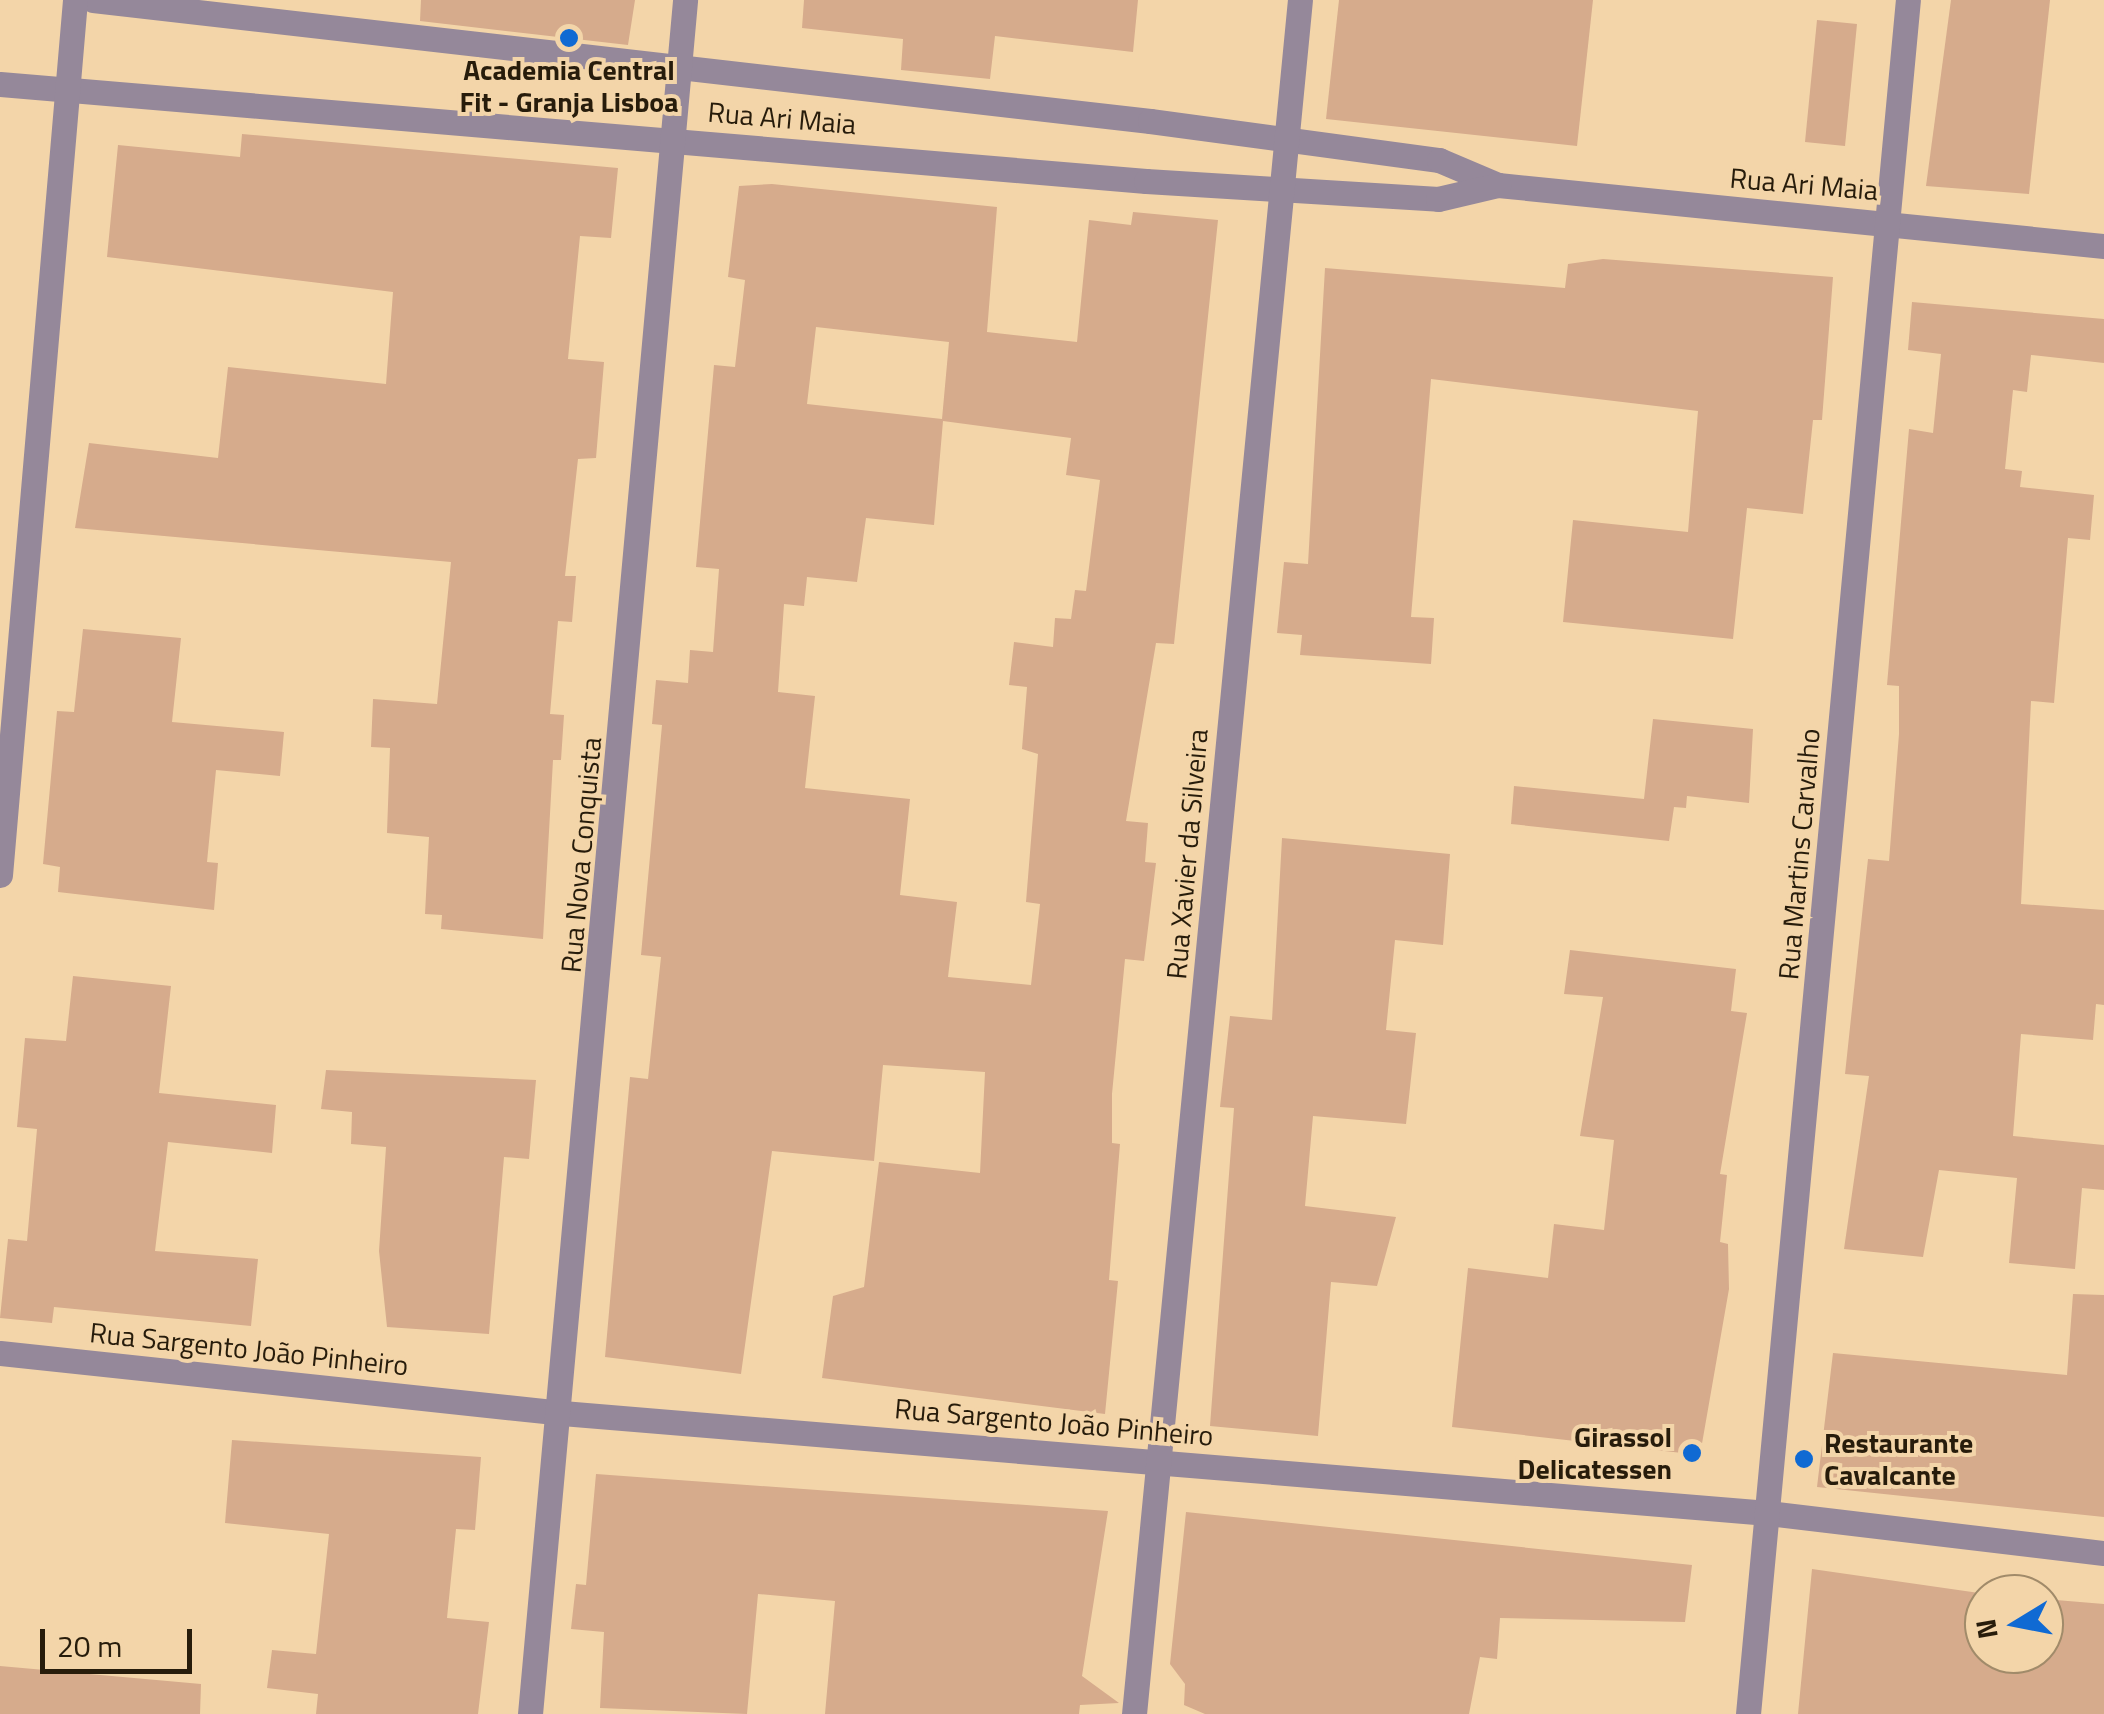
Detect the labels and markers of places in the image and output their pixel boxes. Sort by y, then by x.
marker: Academia Central Fit - Granja Lisboa [558,27,580,49]
place label: Academia Central Fit - Granja Lisboa [459,53,679,119]
place label: Girassol Delicatessen [1518,1420,1672,1486]
place label: Restaurante Cavalcante [1824,1426,1973,1492]
marker: Girassol Delicatessen [1681,1442,1703,1464]
marker: Restaurante Cavalcante [1793,1448,1815,1470]

